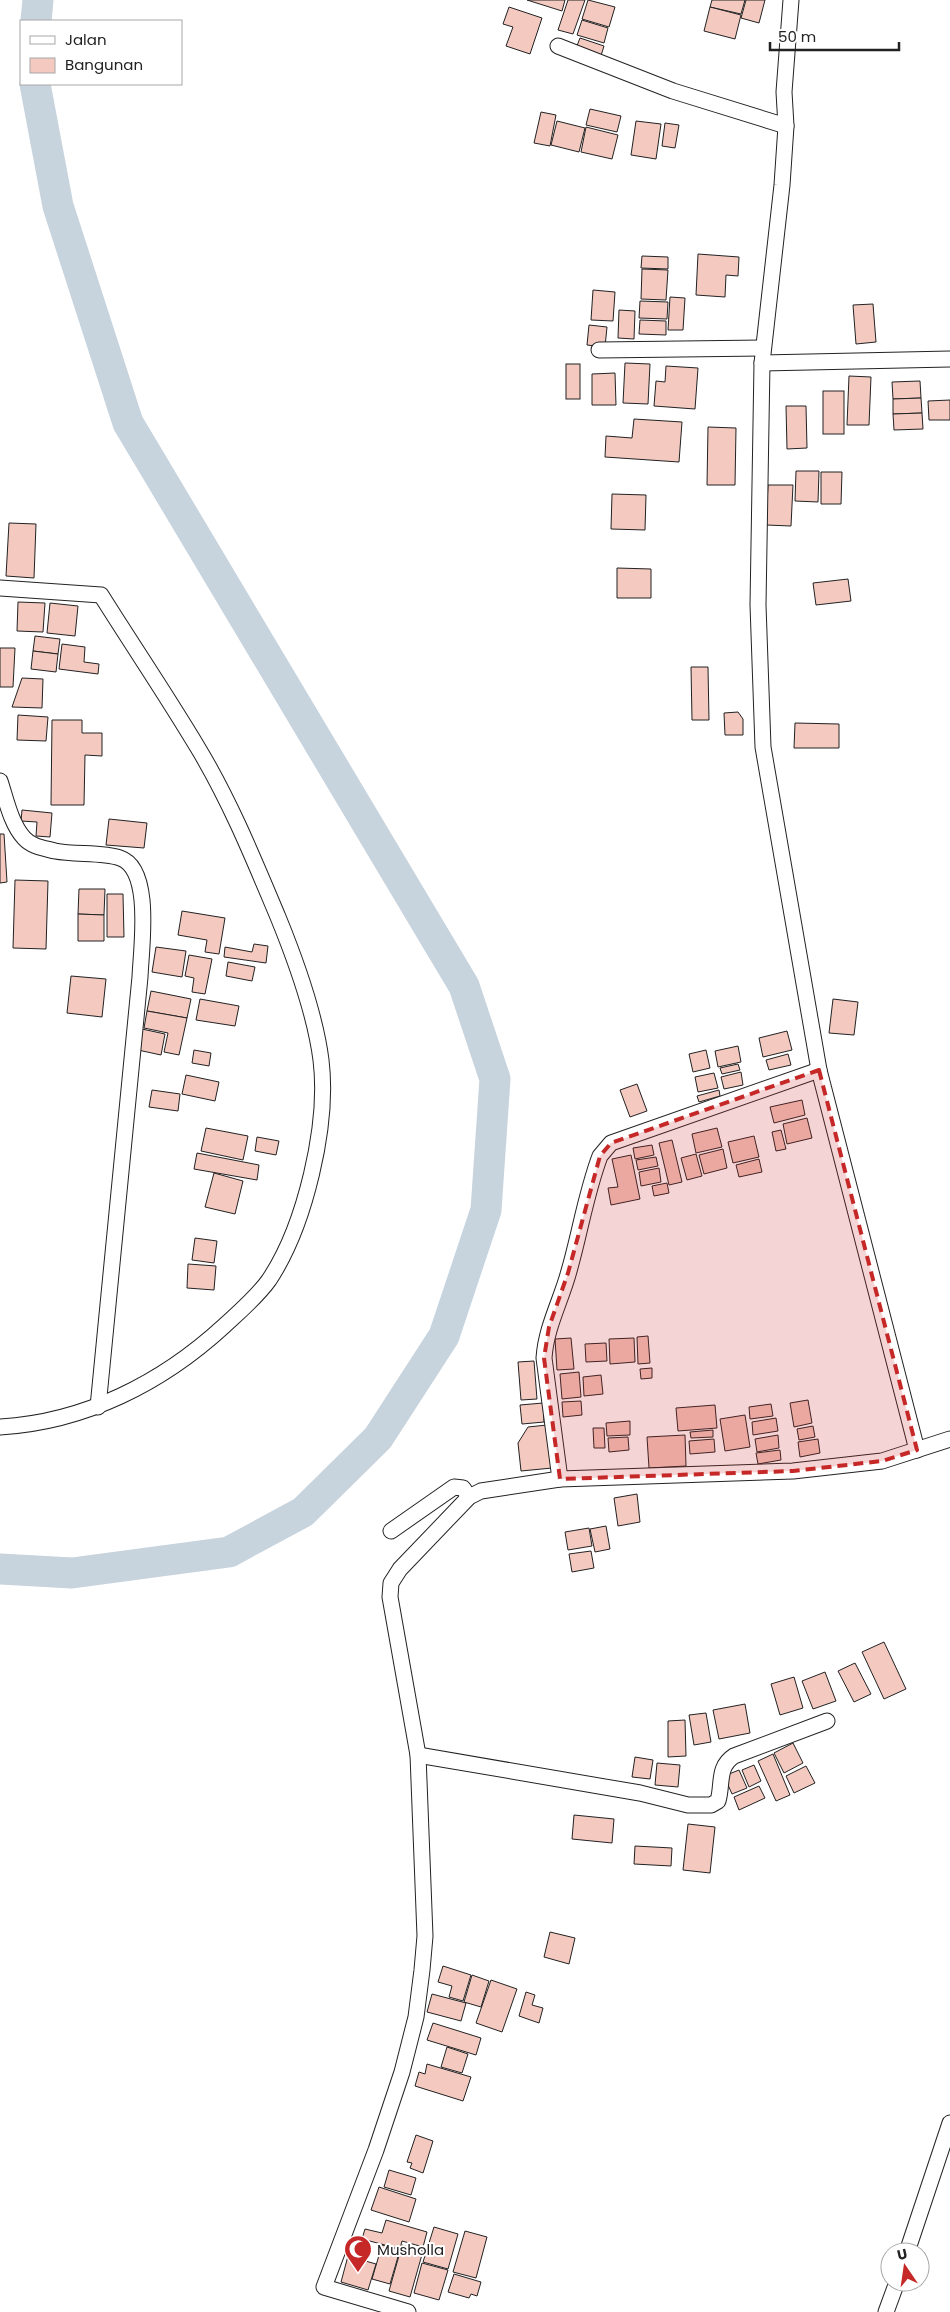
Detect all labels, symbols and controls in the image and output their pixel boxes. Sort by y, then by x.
legend [20,20,182,85]
scale bar [770,20,899,52]
text: 50 m [778,26,816,47]
text: Jalan [65,29,107,50]
text: Bangunan [65,54,143,75]
mosque icon: Musholla [343,2234,373,2273]
place label: Musholla [377,2239,444,2260]
north arrow [880,2242,930,2292]
text: U [895,2243,909,2265]

